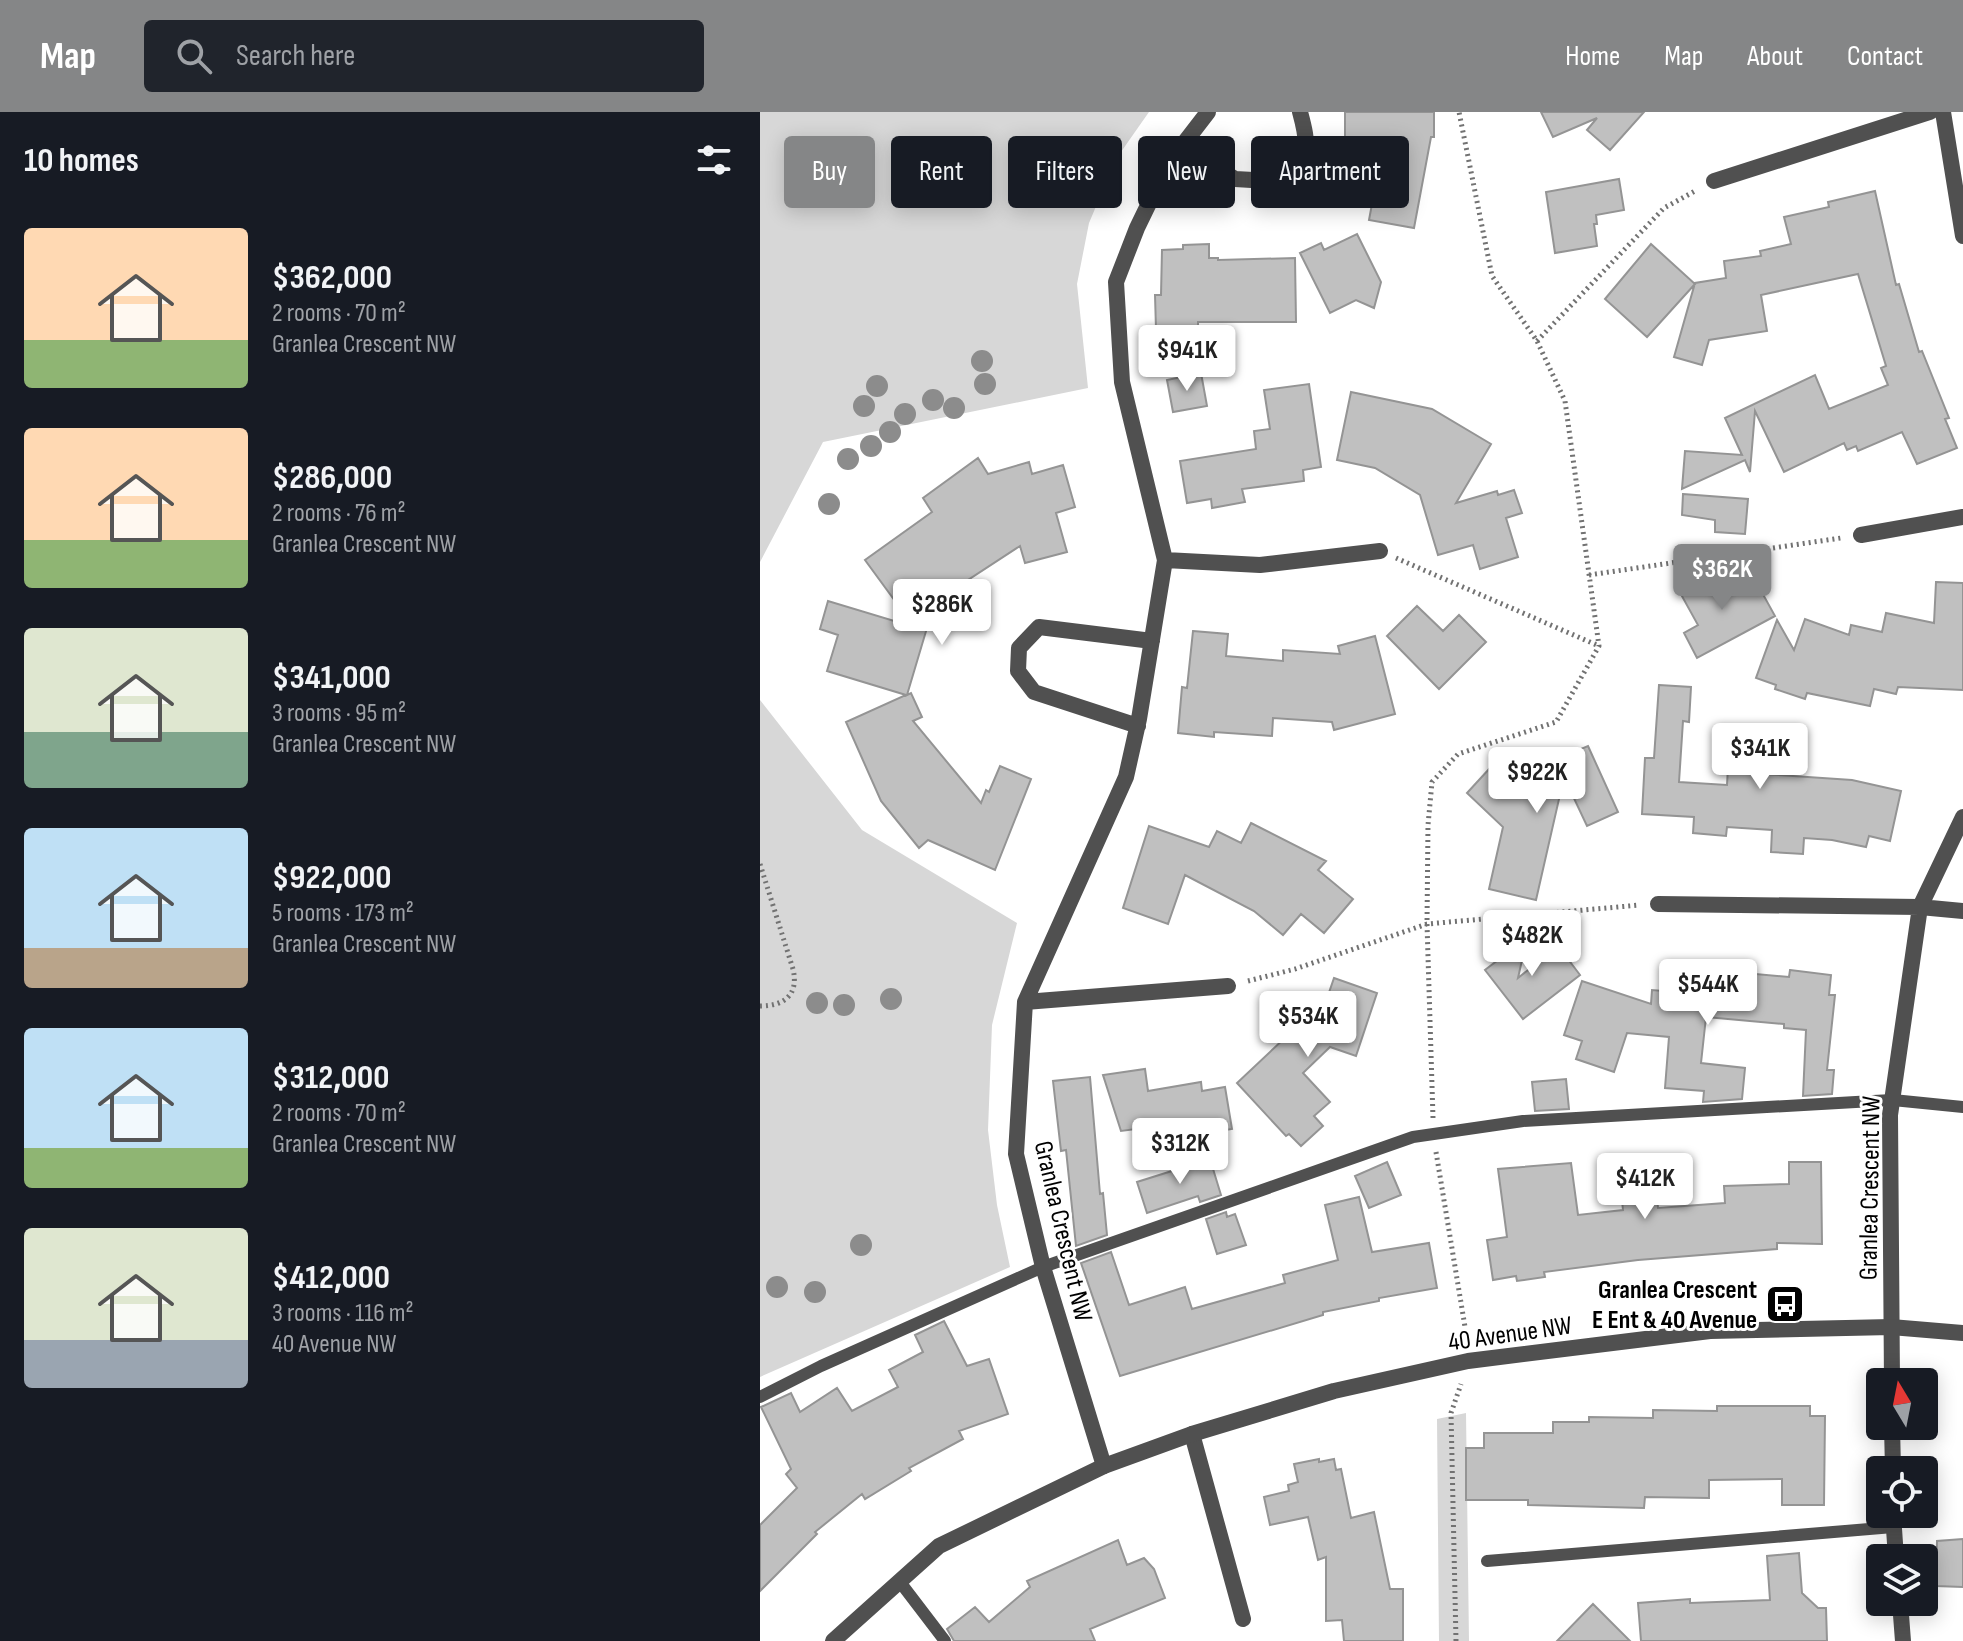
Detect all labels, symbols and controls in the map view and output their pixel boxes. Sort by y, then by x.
search box [144,20,704,92]
text: Map [40,34,96,79]
icon: search [172,34,216,78]
text: Search here [236,38,355,74]
text: Home [1565,40,1620,73]
text: Map [1664,40,1703,73]
text: About [1747,40,1803,73]
text: Contact [1847,40,1923,73]
chip: Buy [784,136,875,208]
chip: Rent [891,136,992,208]
chip: Filters [1008,136,1122,208]
chip: New [1138,136,1235,208]
chip: Apartment [1251,136,1409,208]
icon: filters [692,138,736,182]
text: 10 homes [24,140,139,181]
text: $362,000 [272,257,392,298]
icon: home [88,260,184,356]
text: 2 rooms · 70 m² [272,298,406,329]
pin: $941K [1131,325,1243,393]
text: Granlea Crescent NW [272,329,456,360]
text: $941K [1156,335,1218,366]
text: $286,000 [272,457,392,498]
icon: home [88,460,184,556]
text: 2 rooms · 76 m² [272,498,406,529]
text: Granlea Crescent NW [272,529,456,560]
pin: $362K [1666,544,1778,612]
text: $362K [1691,554,1753,585]
pin: $286K [886,579,998,647]
text: $286K [911,589,973,620]
text: $341,000 [272,657,391,698]
icon: home [88,660,184,756]
text: 3 rooms · 95 m² [272,698,406,729]
pin: $341K [1704,723,1816,791]
text: Granlea Crescent NW [272,729,456,760]
text: $341K [1730,733,1790,764]
pin: $922K [1481,747,1593,815]
text: $922K [1506,757,1568,788]
text: $922,000 [272,857,391,898]
icon: home [88,860,184,956]
text: 5 rooms · 173 m² [272,898,414,929]
pin: $482K [1476,910,1588,978]
text: $482K [1501,920,1563,951]
text: Granlea Crescent NW [272,929,456,960]
pin: $544K [1652,959,1764,1027]
text: $544K [1677,969,1739,1000]
pin: $534K [1252,991,1364,1059]
text: $534K [1277,1001,1339,1032]
text: $312,000 [272,1057,389,1098]
icon: home [88,1060,184,1156]
street label: Granlea Crescent NW [1853,1096,1888,1280]
text: 2 rooms · 70 m² [272,1098,406,1129]
pin: $312K [1124,1118,1236,1186]
text: $312K [1150,1128,1210,1159]
text: Granlea Crescent NW [272,1129,456,1160]
street label: Granlea Crescent NW [1027,1138,1098,1325]
pin: $412K [1589,1153,1701,1221]
text: $412K [1615,1163,1675,1194]
text: $412,000 [272,1257,390,1298]
icon: home [88,1260,184,1356]
place label: Granlea Crescent E Ent & 40 Avenue [1592,1275,1757,1336]
bus stop icon: Granlea Crescent E Ent & 40 Avenue [1764,1283,1806,1325]
text: 3 rooms · 116 m² [272,1298,414,1329]
street label: 40 Avenue NW [1446,1310,1574,1358]
text: 40 Avenue NW [272,1329,397,1360]
north arrow [1866,1368,1938,1440]
map controls [1866,1368,1938,1616]
button: locate [1866,1456,1938,1528]
button: layers [1866,1544,1938,1616]

